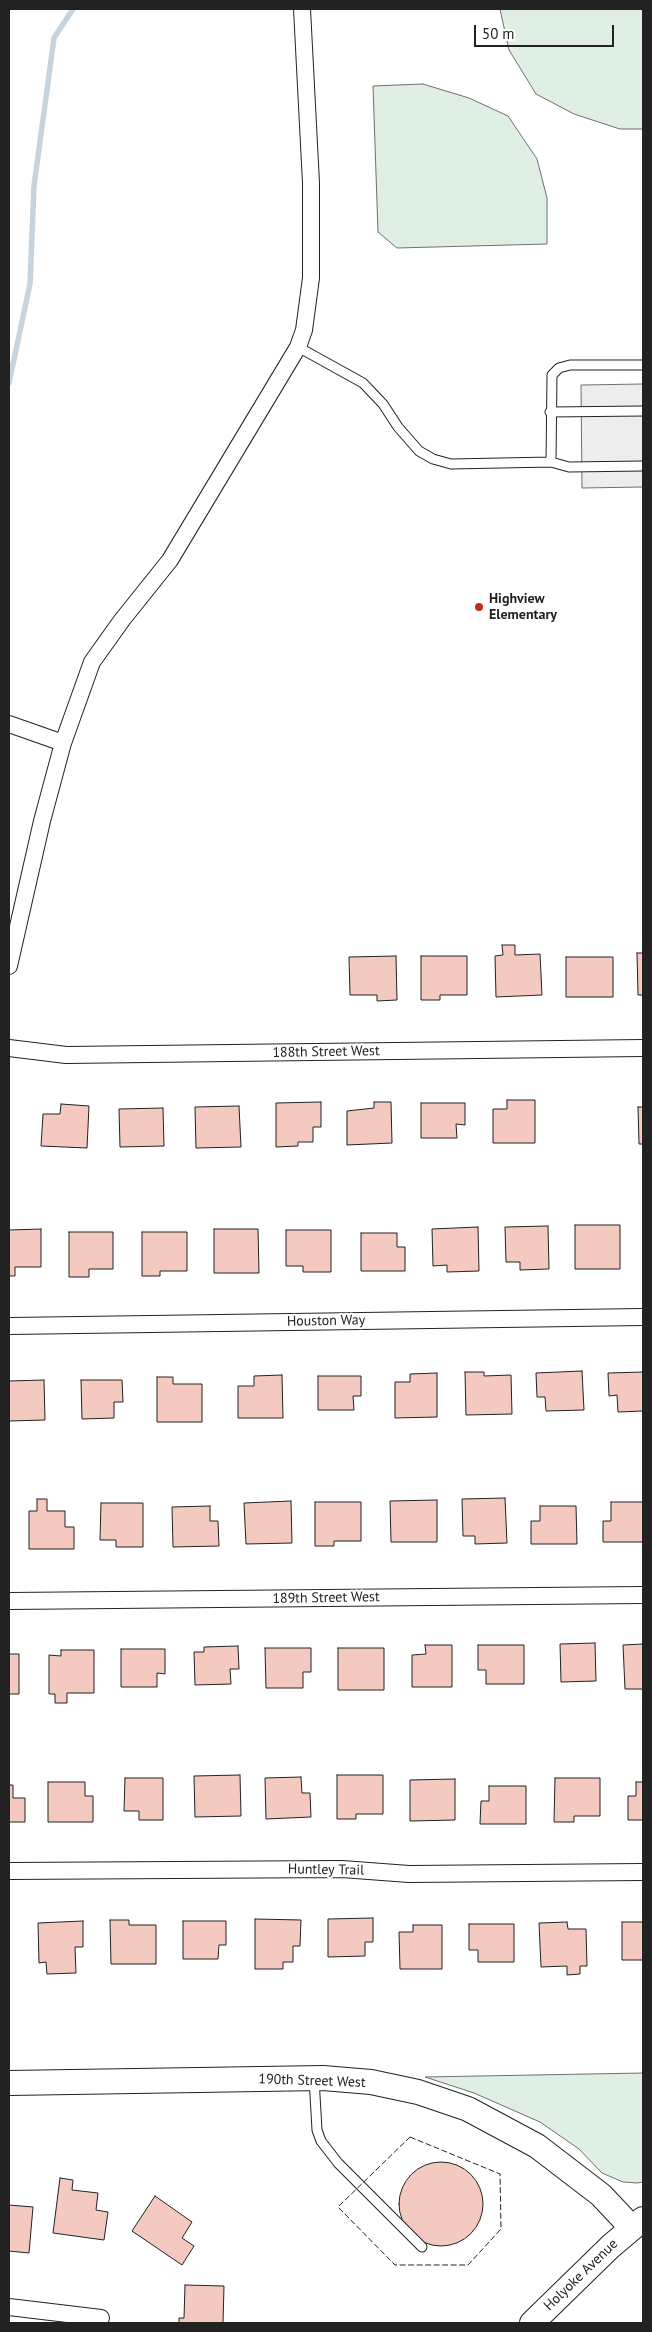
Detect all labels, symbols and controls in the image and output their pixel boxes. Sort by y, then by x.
scale bar [477,15,617,47]
text: 50 m [482,24,515,43]
place label: Highview Elementary [489,591,557,624]
marker: Highview Elementary [473,601,485,613]
street label: 188th Street West [272,1043,380,1061]
street label: Houston Way [287,1312,365,1330]
street label: 189th Street West [272,1589,380,1607]
street label: Huntley Trail [288,1861,364,1879]
street label: 190th Street West [258,2071,366,2091]
street label: Holyoke Avenue [541,2236,621,2314]

